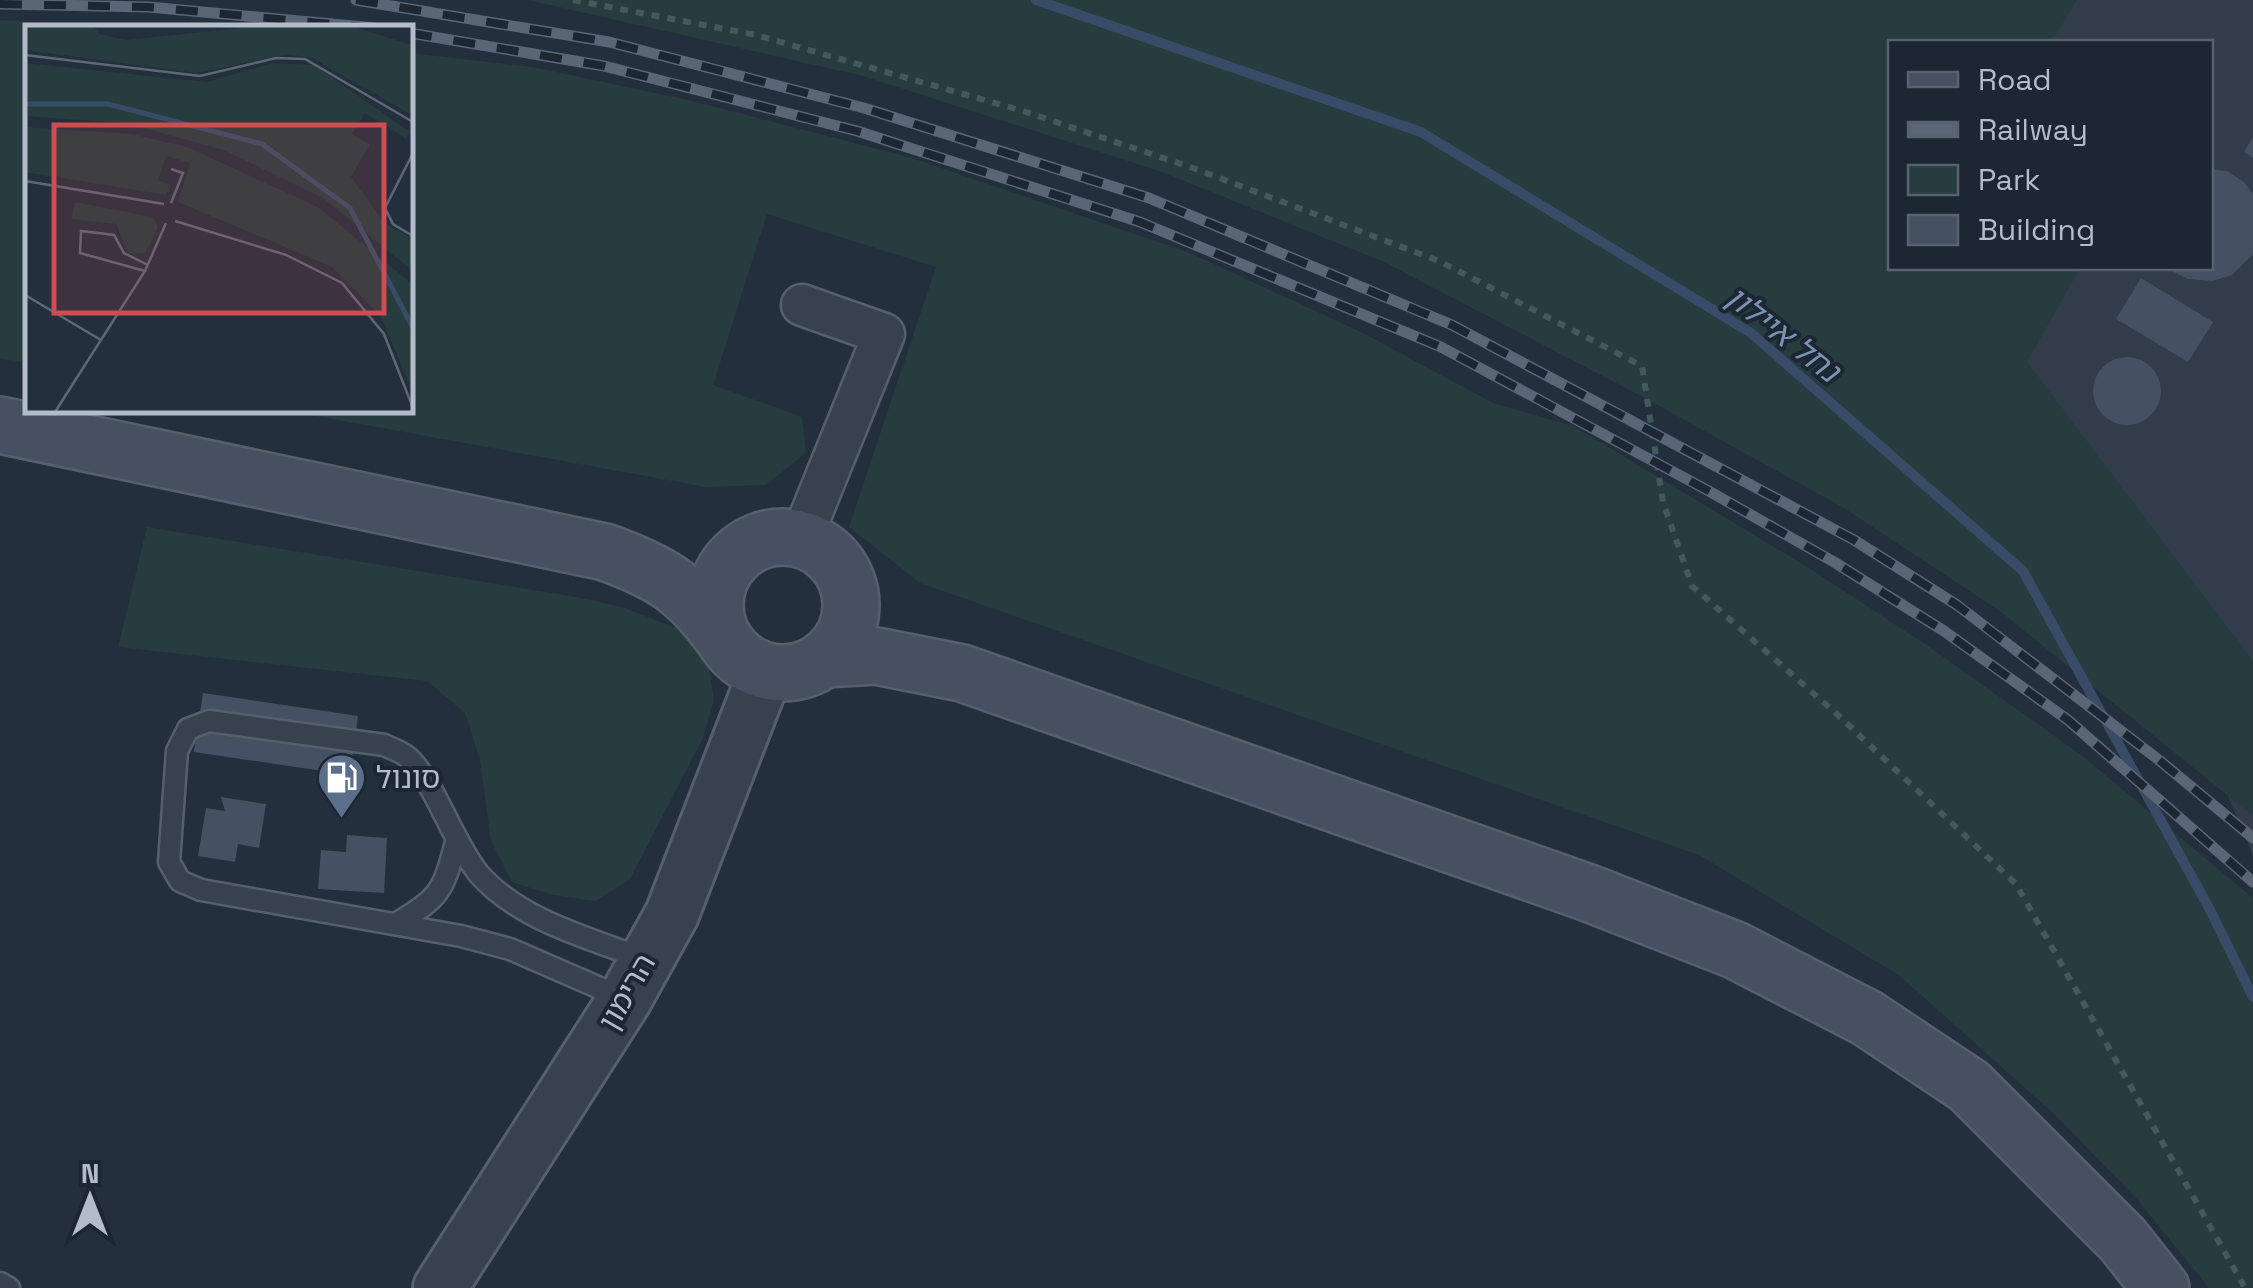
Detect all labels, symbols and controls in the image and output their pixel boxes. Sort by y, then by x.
inset map [25,25,412,412]
legend [1888,40,2213,270]
text: Road [1978,60,2052,99]
text: Railway [1978,110,2088,149]
text: Park [1978,160,2040,199]
text: Building [1978,210,2095,249]
water label: נחל איילון [1718,277,1849,392]
fuel station icon: סונול [315,752,367,820]
place label: סונול [376,758,440,797]
street label: הרימון [589,947,664,1037]
north arrow [40,1148,140,1248]
text: N [81,1155,99,1191]

